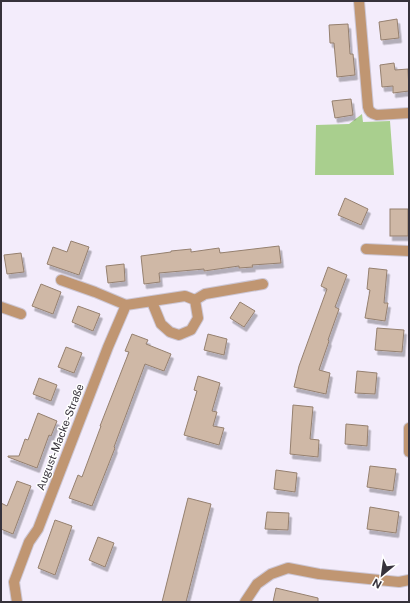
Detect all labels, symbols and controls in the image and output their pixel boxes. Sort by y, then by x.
street label: August-Macke-Straße [34,382,86,492]
north arrow [362,555,402,595]
text: N [370,576,384,591]

